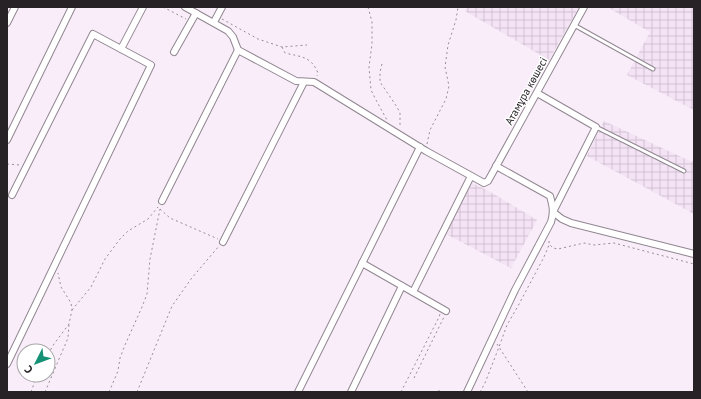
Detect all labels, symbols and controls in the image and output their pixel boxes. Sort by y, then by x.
street label: Атамұра көшесі [502,55,550,127]
north arrow [16,343,56,383]
text: С [21,363,36,377]

